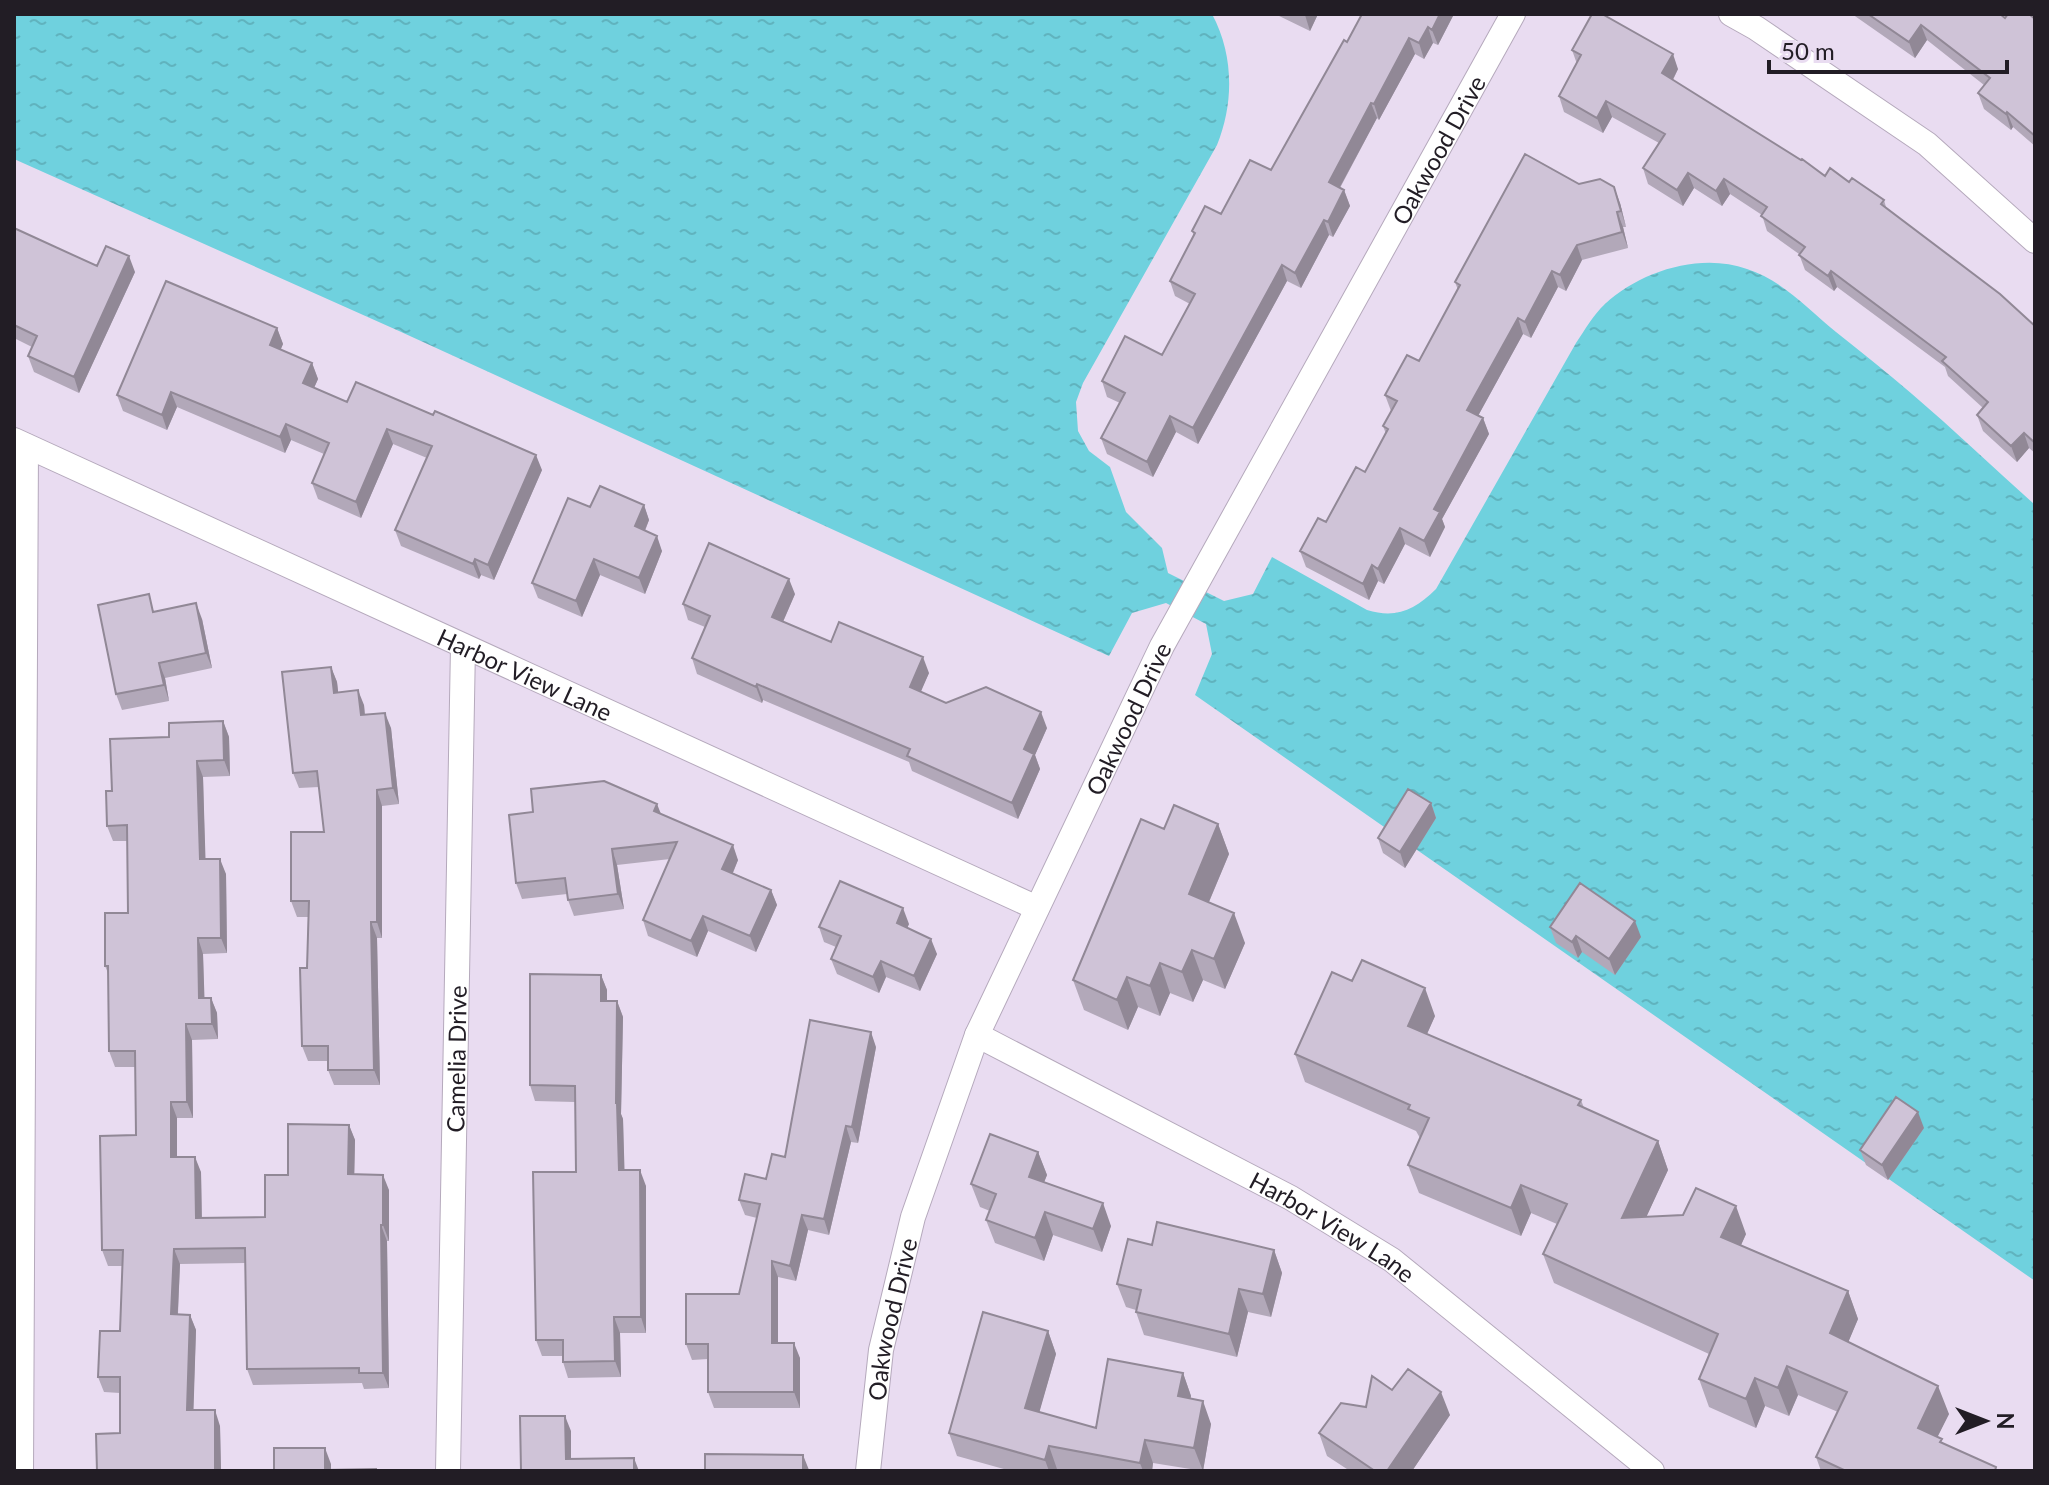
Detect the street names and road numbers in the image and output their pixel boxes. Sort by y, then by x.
street label: Oakwood Drive [1385,70,1491,229]
street label: Harbor View Lane [433,621,617,726]
street label: Oakwood Drive [1079,637,1176,800]
street label: Camelia Drive [440,985,471,1133]
street label: Harbor View Lane [1245,1165,1421,1288]
street label: Oakwood Drive [861,1235,922,1402]

